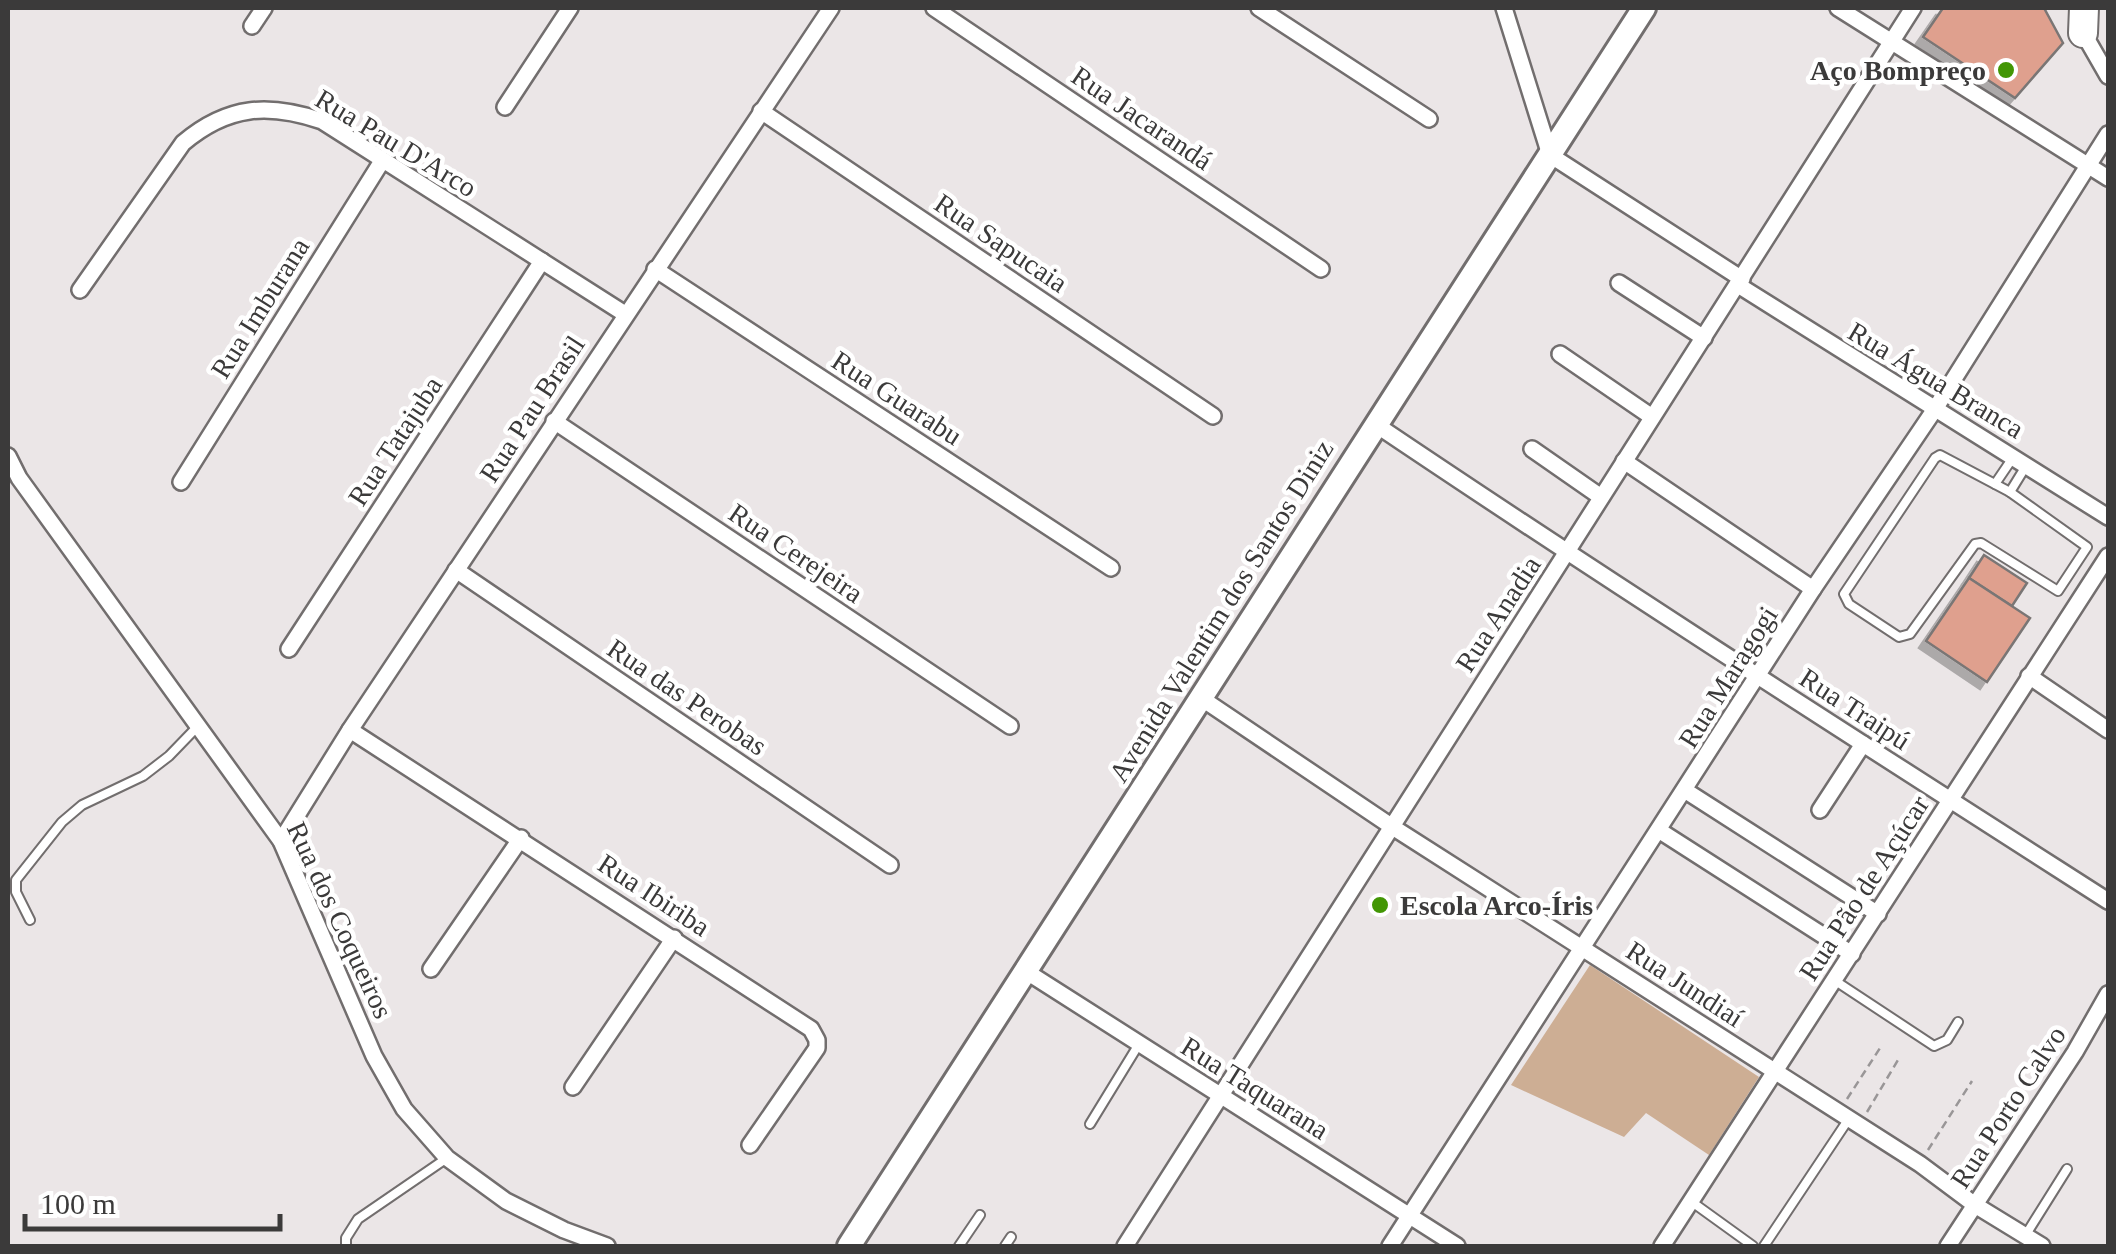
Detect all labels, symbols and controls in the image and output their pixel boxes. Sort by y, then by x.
place label: Aço Bompreço [1810,55,1986,86]
marker: Aço Bompreço [1995,59,2017,81]
street label: Rua Jacarandá [1066,60,1218,177]
street label: Rua Pau D'Arco [310,83,482,203]
street label: Rua Sapucaia [929,187,1074,299]
street label: Rua Imburana [205,232,316,384]
street label: Rua Água Branca [1843,315,2030,445]
street label: Rua Pau Brasil [473,330,591,488]
street label: Rua Guarabu [826,345,968,451]
street label: Rua Tatajuba [342,370,449,511]
street label: Avenida Valentim dos Santos Diniz [1103,434,1339,788]
street label: Rua Cerejeira [723,497,869,609]
street label: Rua Anadia [1449,550,1547,678]
street label: Rua Maragogi [1672,600,1784,753]
street label: Rua das Perobas [602,632,772,762]
street label: Rua Traipú [1794,662,1916,756]
street label: Rua Pão de Açúcar [1793,789,1936,986]
street label: Rua dos Coqueiros [281,817,399,1023]
street label: Rua Ibiriba [592,847,716,943]
place label: Escola Arco-Íris [1400,890,1593,921]
marker: Escola Arco-Íris [1369,894,1391,916]
street label: Rua Jundiaí [1621,935,1749,1033]
street label: Rua Porto Calvo [1944,1020,2072,1194]
street label: Rua Taquarana [1176,1030,1335,1146]
scale bar [25,1169,280,1231]
text: 100 m [40,1187,116,1220]

